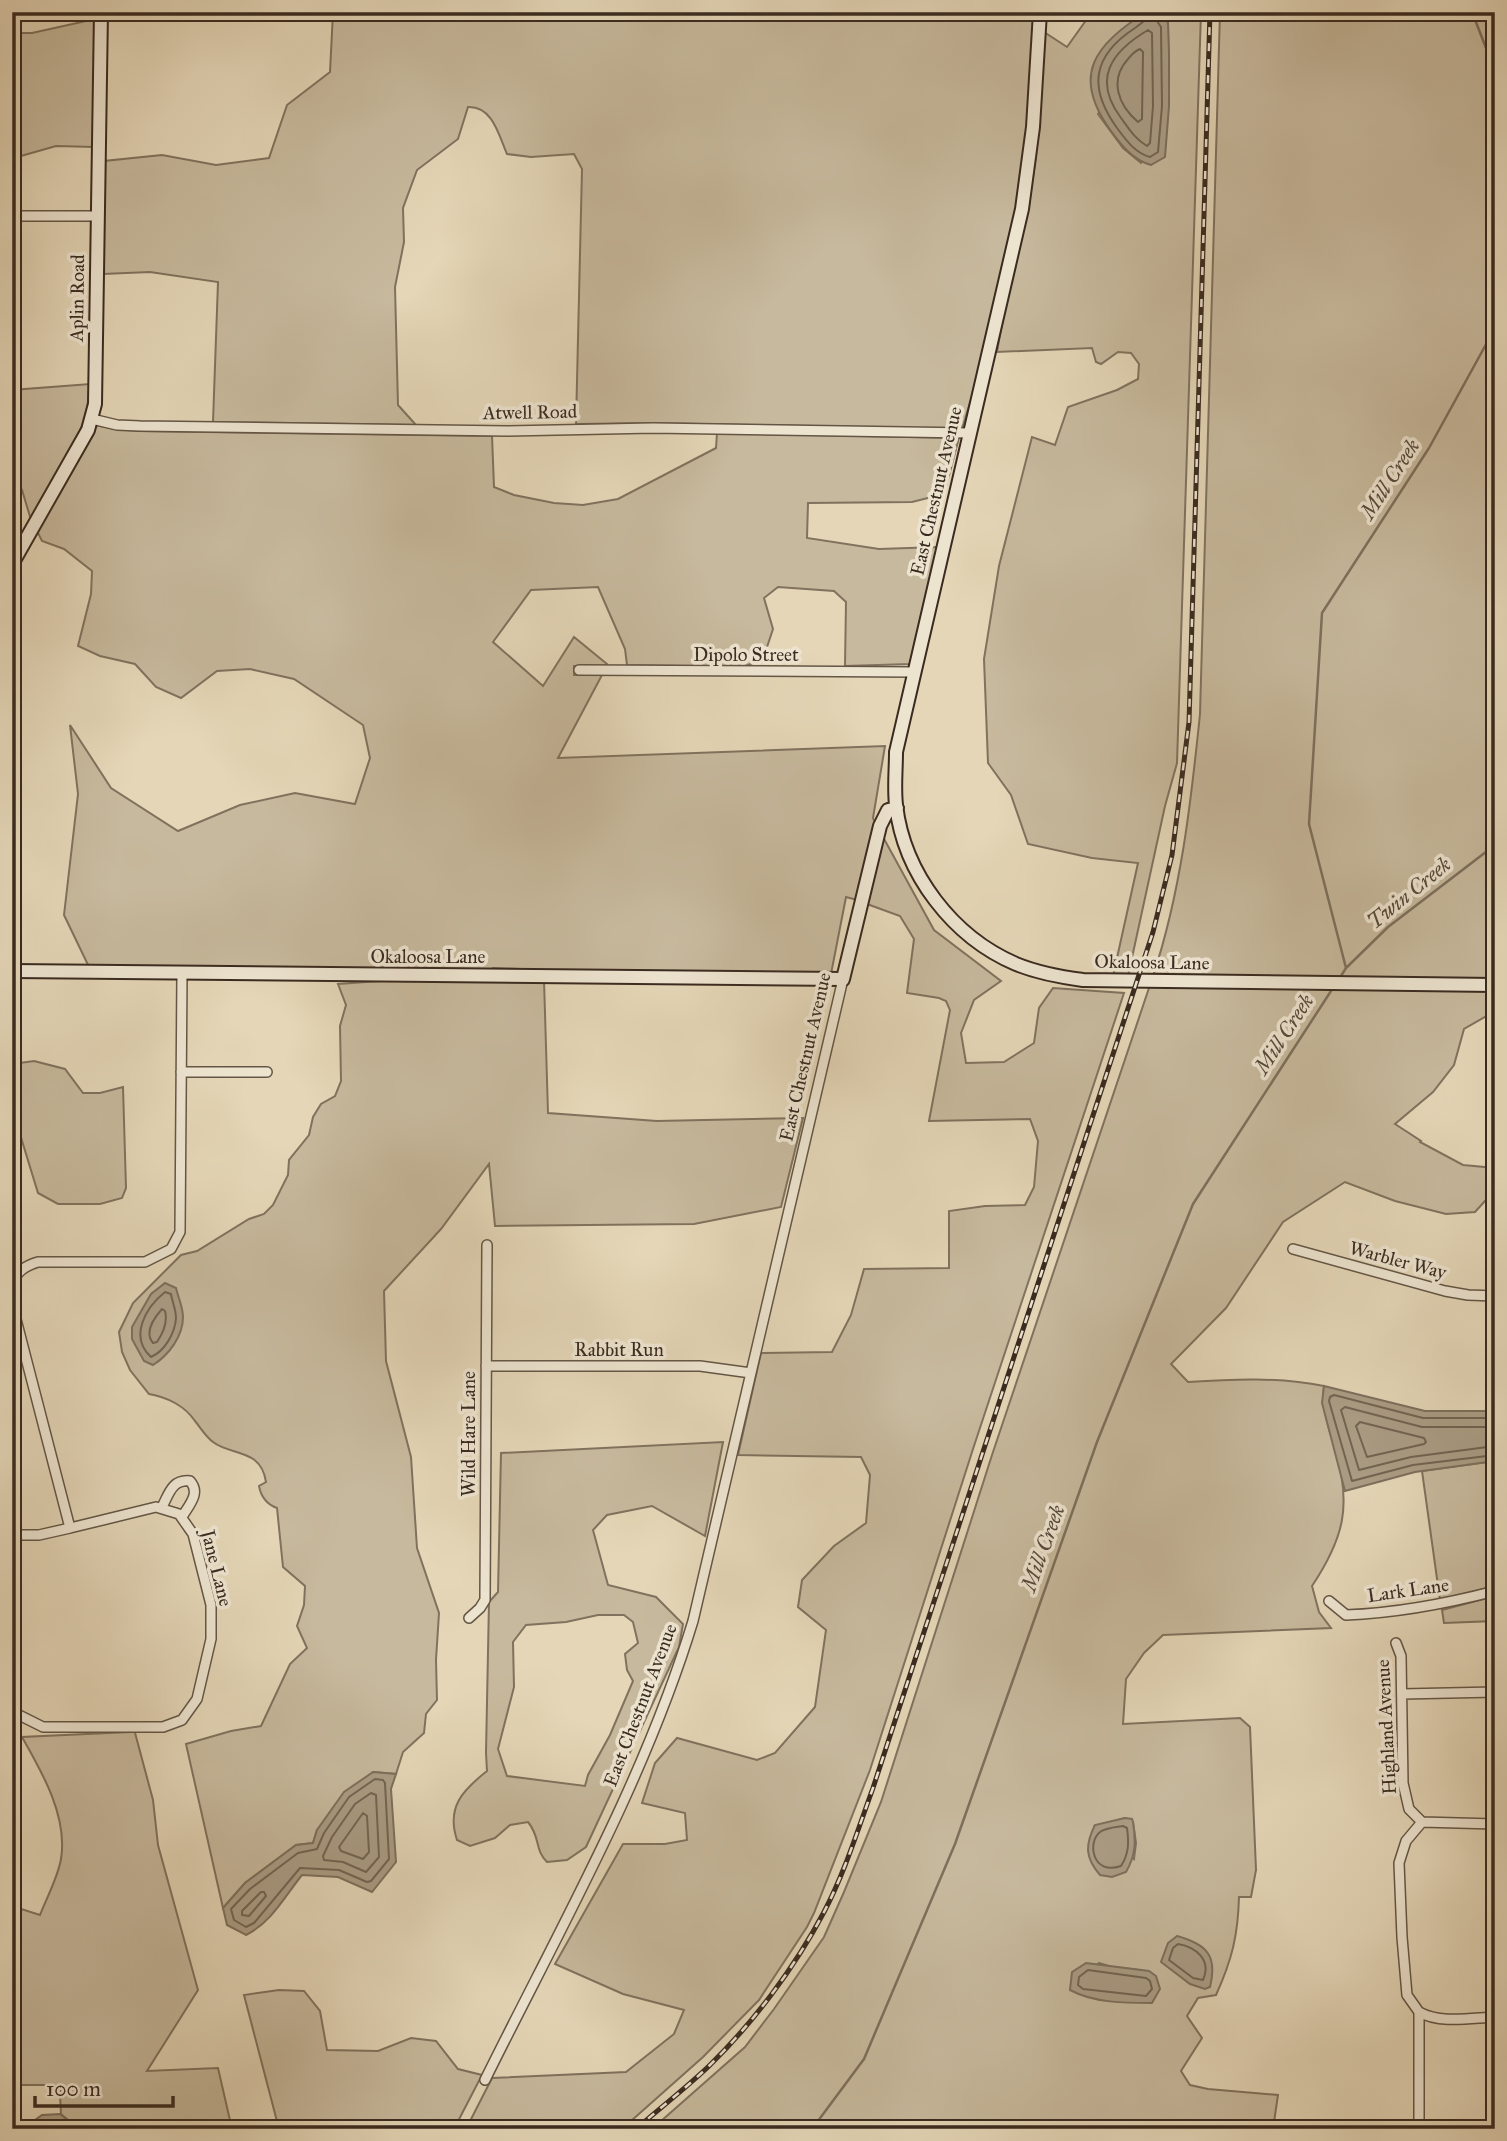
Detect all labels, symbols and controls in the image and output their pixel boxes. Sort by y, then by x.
street label: Aplin Road [65,254,89,343]
street label: Atwell Road [482,400,578,424]
street label: East Chestnut Avenue [905,404,967,578]
water label: Mill Creek [1354,434,1426,525]
street label: Dipolo Street [693,643,799,666]
water label: Twin Creek [1362,851,1457,935]
street label: Okaloosa Lane [370,945,486,968]
street label: Okaloosa Lane [1094,949,1210,975]
street label: East Chestnut Avenue [774,970,836,1144]
water label: Mill Creek [1248,989,1320,1080]
street label: Warbler Way [1347,1236,1450,1284]
street label: Rabbit Run [574,1338,664,1361]
street label: Wild Hare Lane [457,1371,480,1497]
water label: Mill Creek [1015,1501,1071,1597]
street label: Jane Lane [195,1526,238,1609]
street label: Lark Lane [1366,1573,1450,1607]
street label: East Chestnut Avenue [598,1620,682,1790]
street label: Highland Avenue [1371,1659,1402,1795]
scale bar [35,2064,173,2108]
text: 100 m [46,2076,101,2102]

